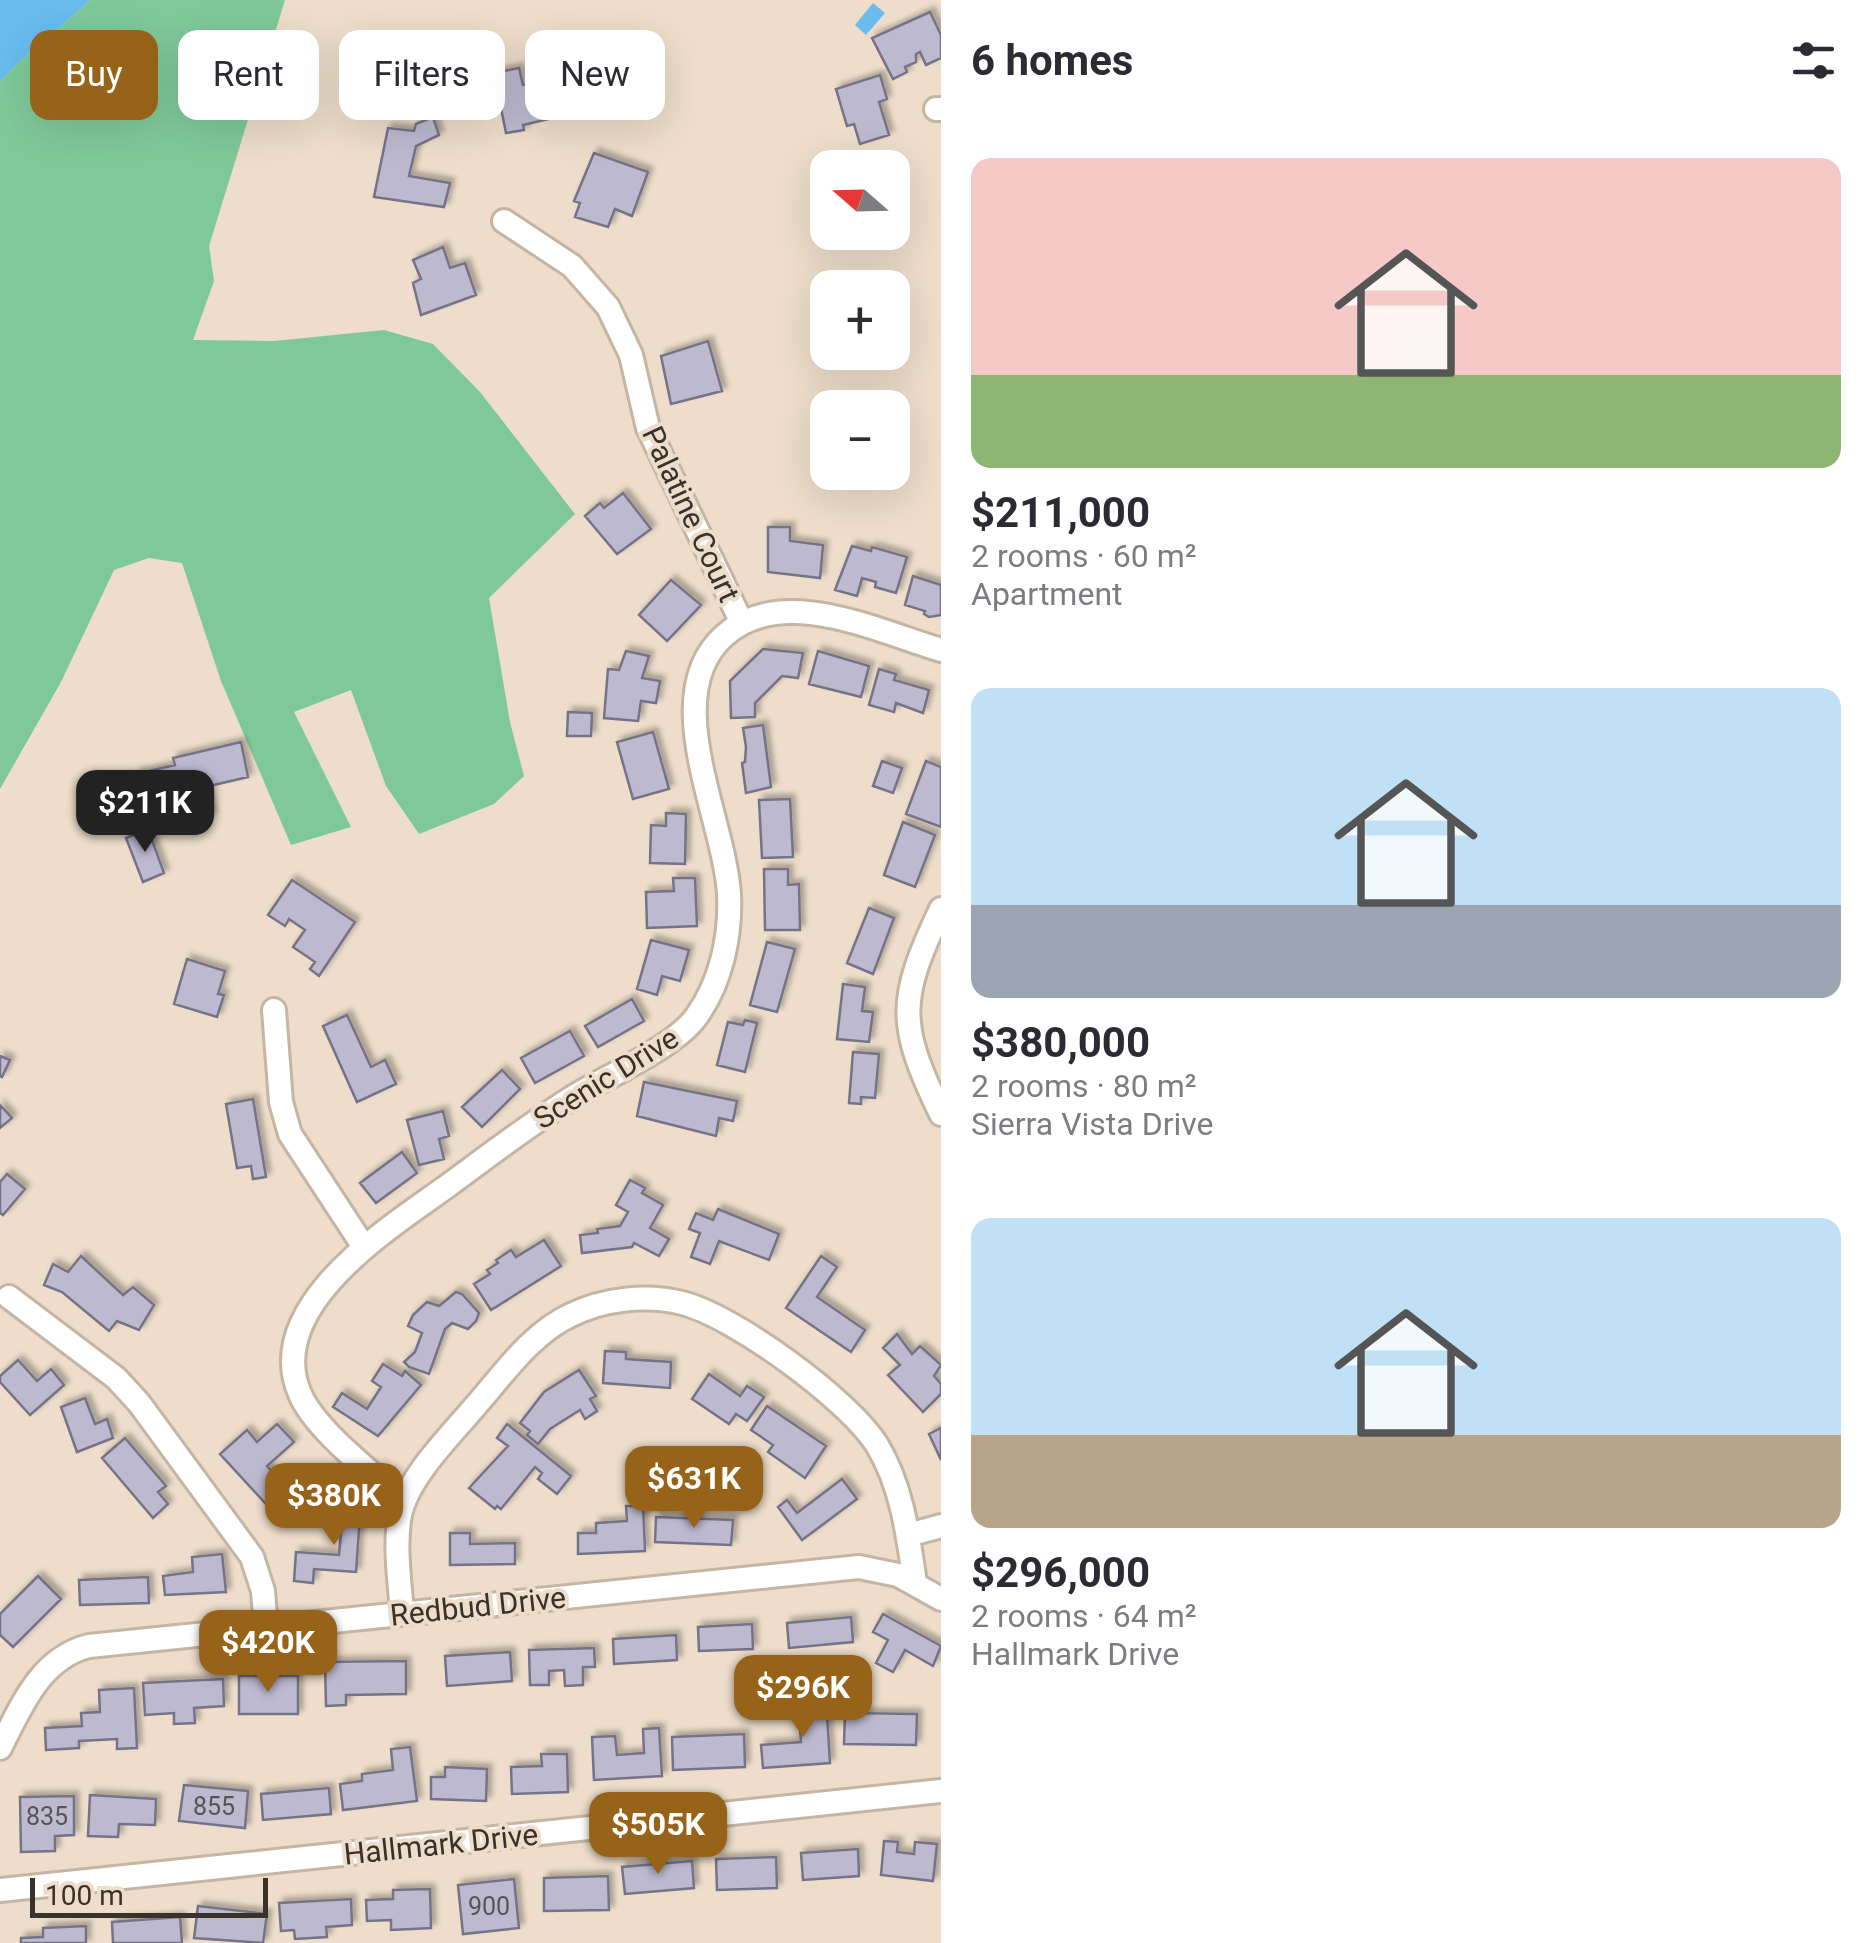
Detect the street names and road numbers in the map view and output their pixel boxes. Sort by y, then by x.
street label: Palatine Court [635,421,747,607]
street label: Scenic Drive [527,1020,685,1136]
street label: Redbud Drive [388,1579,568,1633]
street label: Hallmark Drive [342,1816,540,1872]

